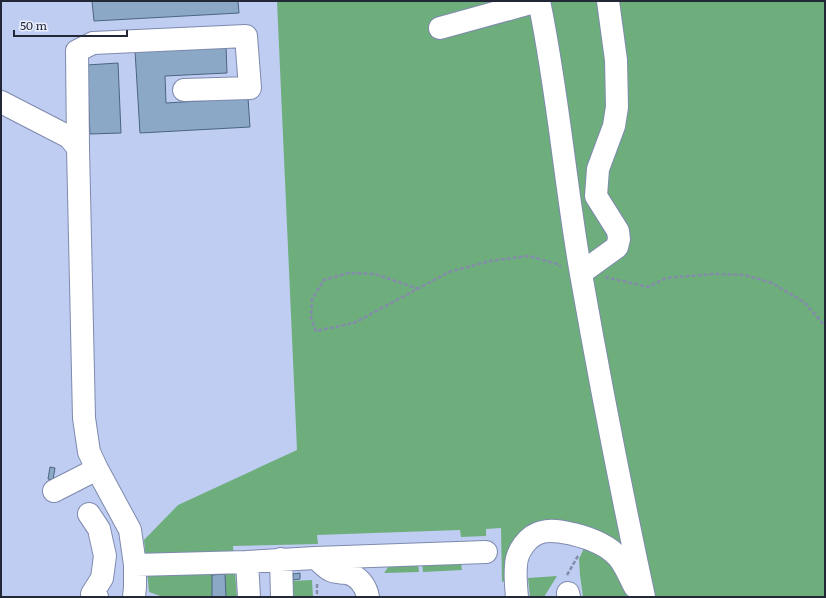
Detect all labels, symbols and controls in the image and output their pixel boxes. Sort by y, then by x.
scale bar [14,12,127,38]
text: 50 m [20,16,47,34]

